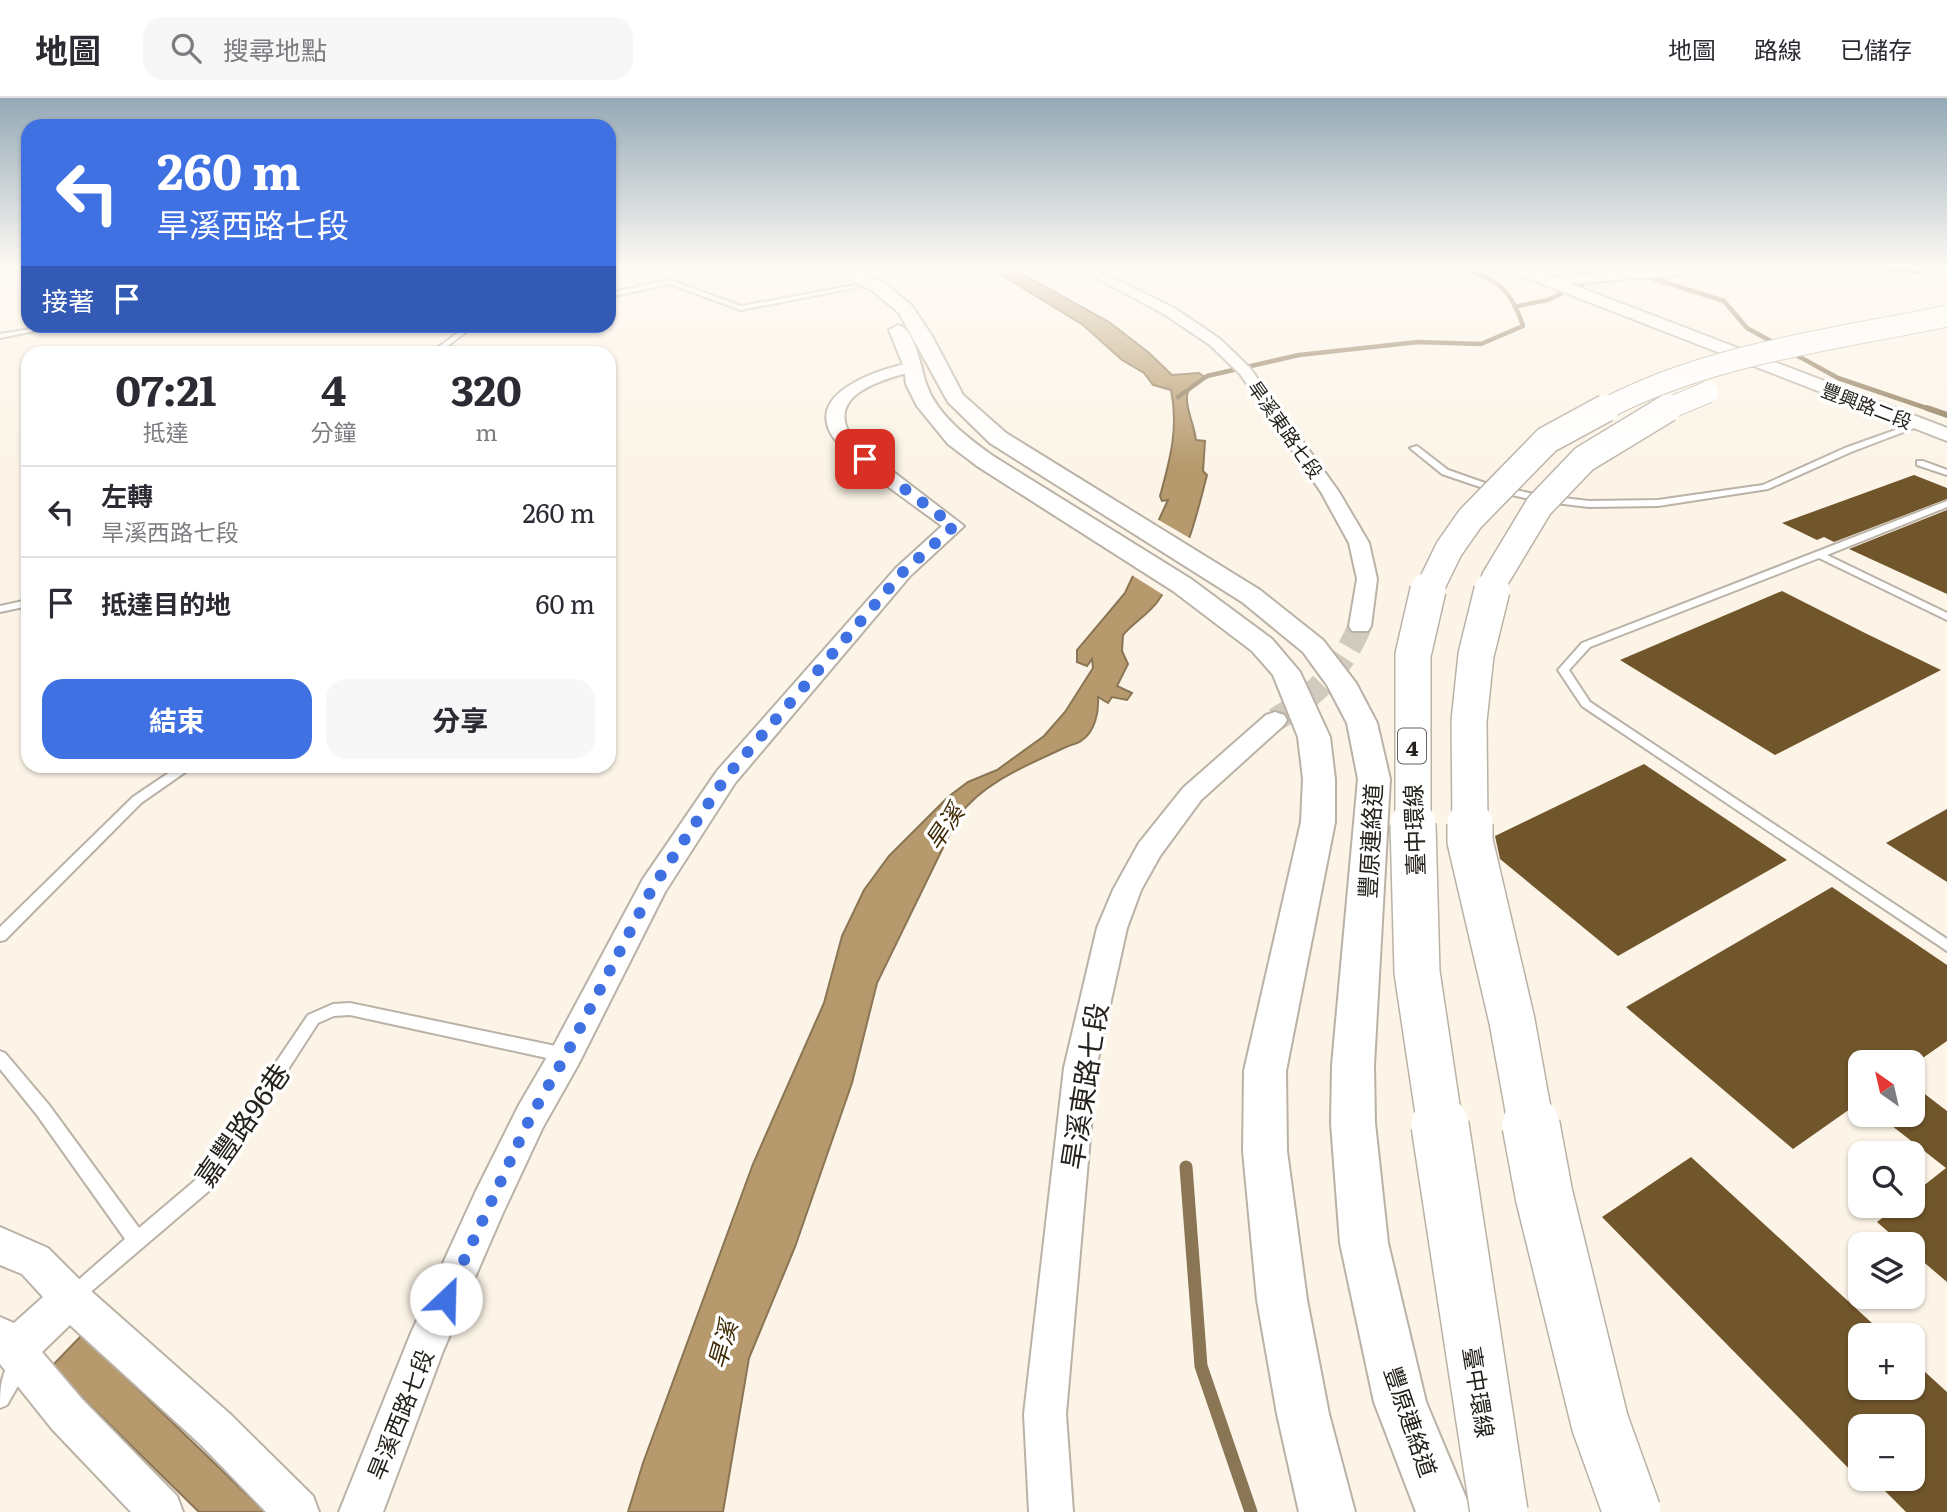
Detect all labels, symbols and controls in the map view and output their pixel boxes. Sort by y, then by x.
search box [143,17,633,80]
text: 地圖 [35,24,101,73]
icon: search [167,29,205,67]
text: 搜尋地點 [223,29,327,68]
text: 地圖 [1668,31,1716,66]
text: 路線 [1754,31,1802,66]
text: 已儲存 [1840,31,1912,66]
text: 260 m [157,132,301,205]
icon: left [42,147,133,238]
text: 旱溪西路七段 [157,199,349,247]
text: 接著 [42,280,94,319]
icon: arrive [108,280,146,318]
text: 07:21 [115,357,216,419]
text: 4 [321,357,346,419]
text: 320 [451,357,522,419]
street label: 旱溪東路七段 [1242,374,1330,484]
street label: 豐興路二段 [1818,375,1916,435]
text: 抵達 [143,414,189,448]
text: 分鐘 [311,414,357,448]
text: m [475,414,497,448]
pin [835,429,895,489]
icon: arrive [846,440,884,478]
text: 左轉 [101,475,153,514]
text: 260 m [522,492,595,531]
icon: left [42,493,80,531]
text: 旱溪西路七段 [101,514,239,548]
text: 抵達目的地 [101,583,231,622]
text: 60 m [536,583,595,622]
icon: arrive [42,584,80,622]
button: 結束 [42,679,312,759]
button: 分享 [326,679,595,759]
road number: 4 [1398,728,1426,764]
street label: 豐原連絡道 [1349,783,1389,899]
street label: 臺中環線 [1394,783,1432,877]
water label: 旱溪 [915,794,973,856]
street label: 旱溪東路七段 [1049,1000,1117,1172]
north arrow [1848,1050,1925,1127]
map controls [1848,1050,1925,1491]
street label: 嘉豐路96巷 [183,1054,299,1194]
button: search [1848,1141,1925,1218]
button: layers [1848,1232,1925,1309]
position arrow [409,1262,483,1336]
water label: 旱溪 [698,1313,745,1372]
button: + [1848,1323,1925,1400]
street label: 旱溪西路七段 [357,1344,441,1484]
street label: 臺中環線 [1456,1344,1504,1440]
street label: 豐原連絡道 [1377,1361,1447,1481]
button: − [1848,1414,1925,1491]

